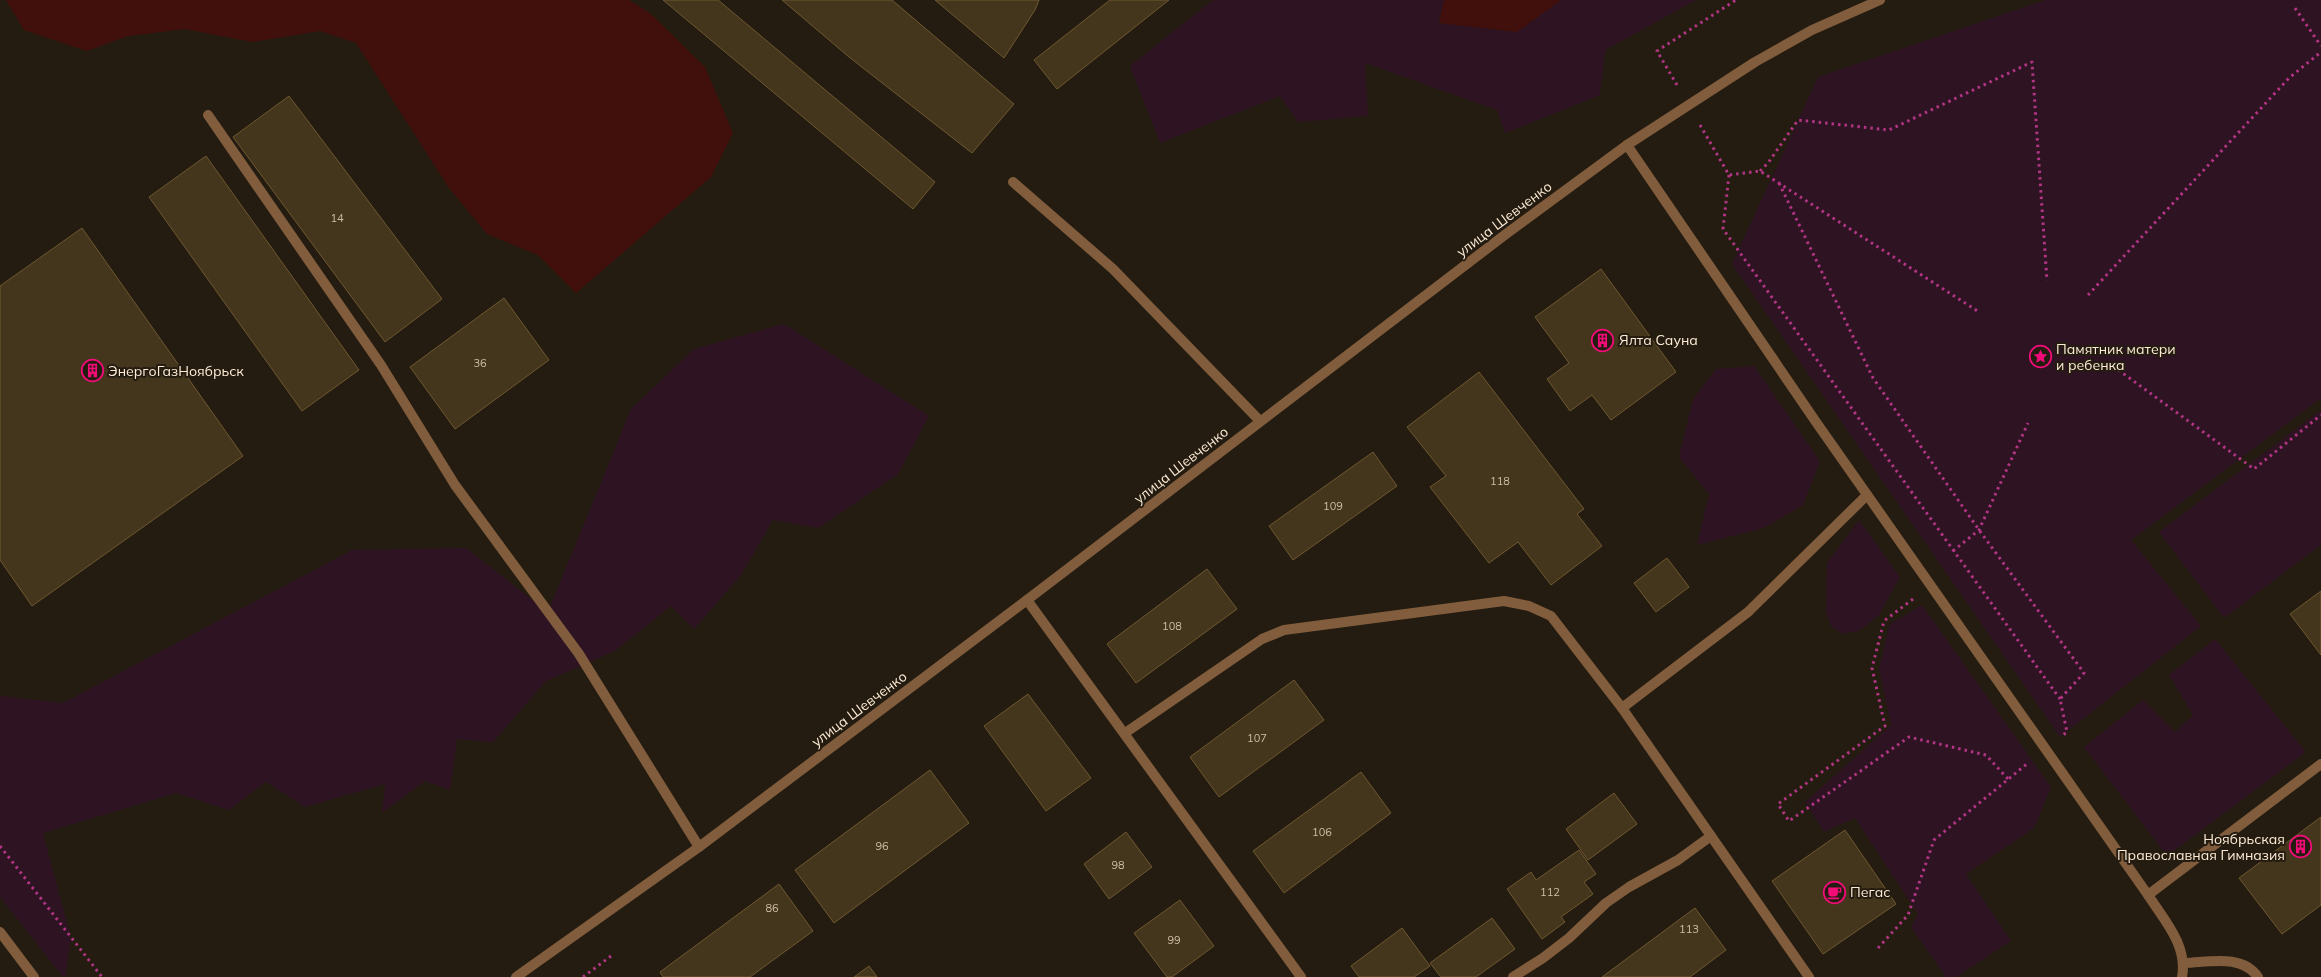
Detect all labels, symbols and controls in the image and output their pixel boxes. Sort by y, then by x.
street label: улица Шевченко [1453,177,1555,261]
house number: 14 [330,211,344,225]
building icon: Ялта Сауна [1591,328,1615,352]
place label: Ялта Сауна [1619,331,1698,349]
place label: Памятник матери и ребенка [2056,340,2176,374]
place icon: Памятник матери и ребенка [2028,345,2052,369]
house number: 36 [473,356,487,370]
building icon: ЭнергоГазНоябрьск [80,359,104,383]
place label: ЭнергоГазНоябрьск [108,362,244,380]
street label: улица Шевченко [1130,423,1232,507]
house number: 118 [1490,474,1510,488]
house number: 109 [1323,499,1343,513]
house number: 108 [1162,619,1182,633]
street label: улица Шевченко [808,667,910,751]
house number: 107 [1247,731,1267,745]
house number: 106 [1312,825,1332,839]
place label: Ноябрьская Православная Гимназия [2117,830,2285,864]
building icon: Ноябрьская Православная Гимназия [2289,835,2313,859]
house number: 96 [875,839,889,853]
house number: 98 [1111,858,1125,872]
cafe icon: Пегас [1822,880,1846,904]
place label: Пегас [1850,883,1890,901]
house number: 112 [1540,885,1560,899]
house number: 86 [765,901,779,915]
house number: 113 [1679,922,1699,936]
house number: 99 [1167,933,1181,947]

